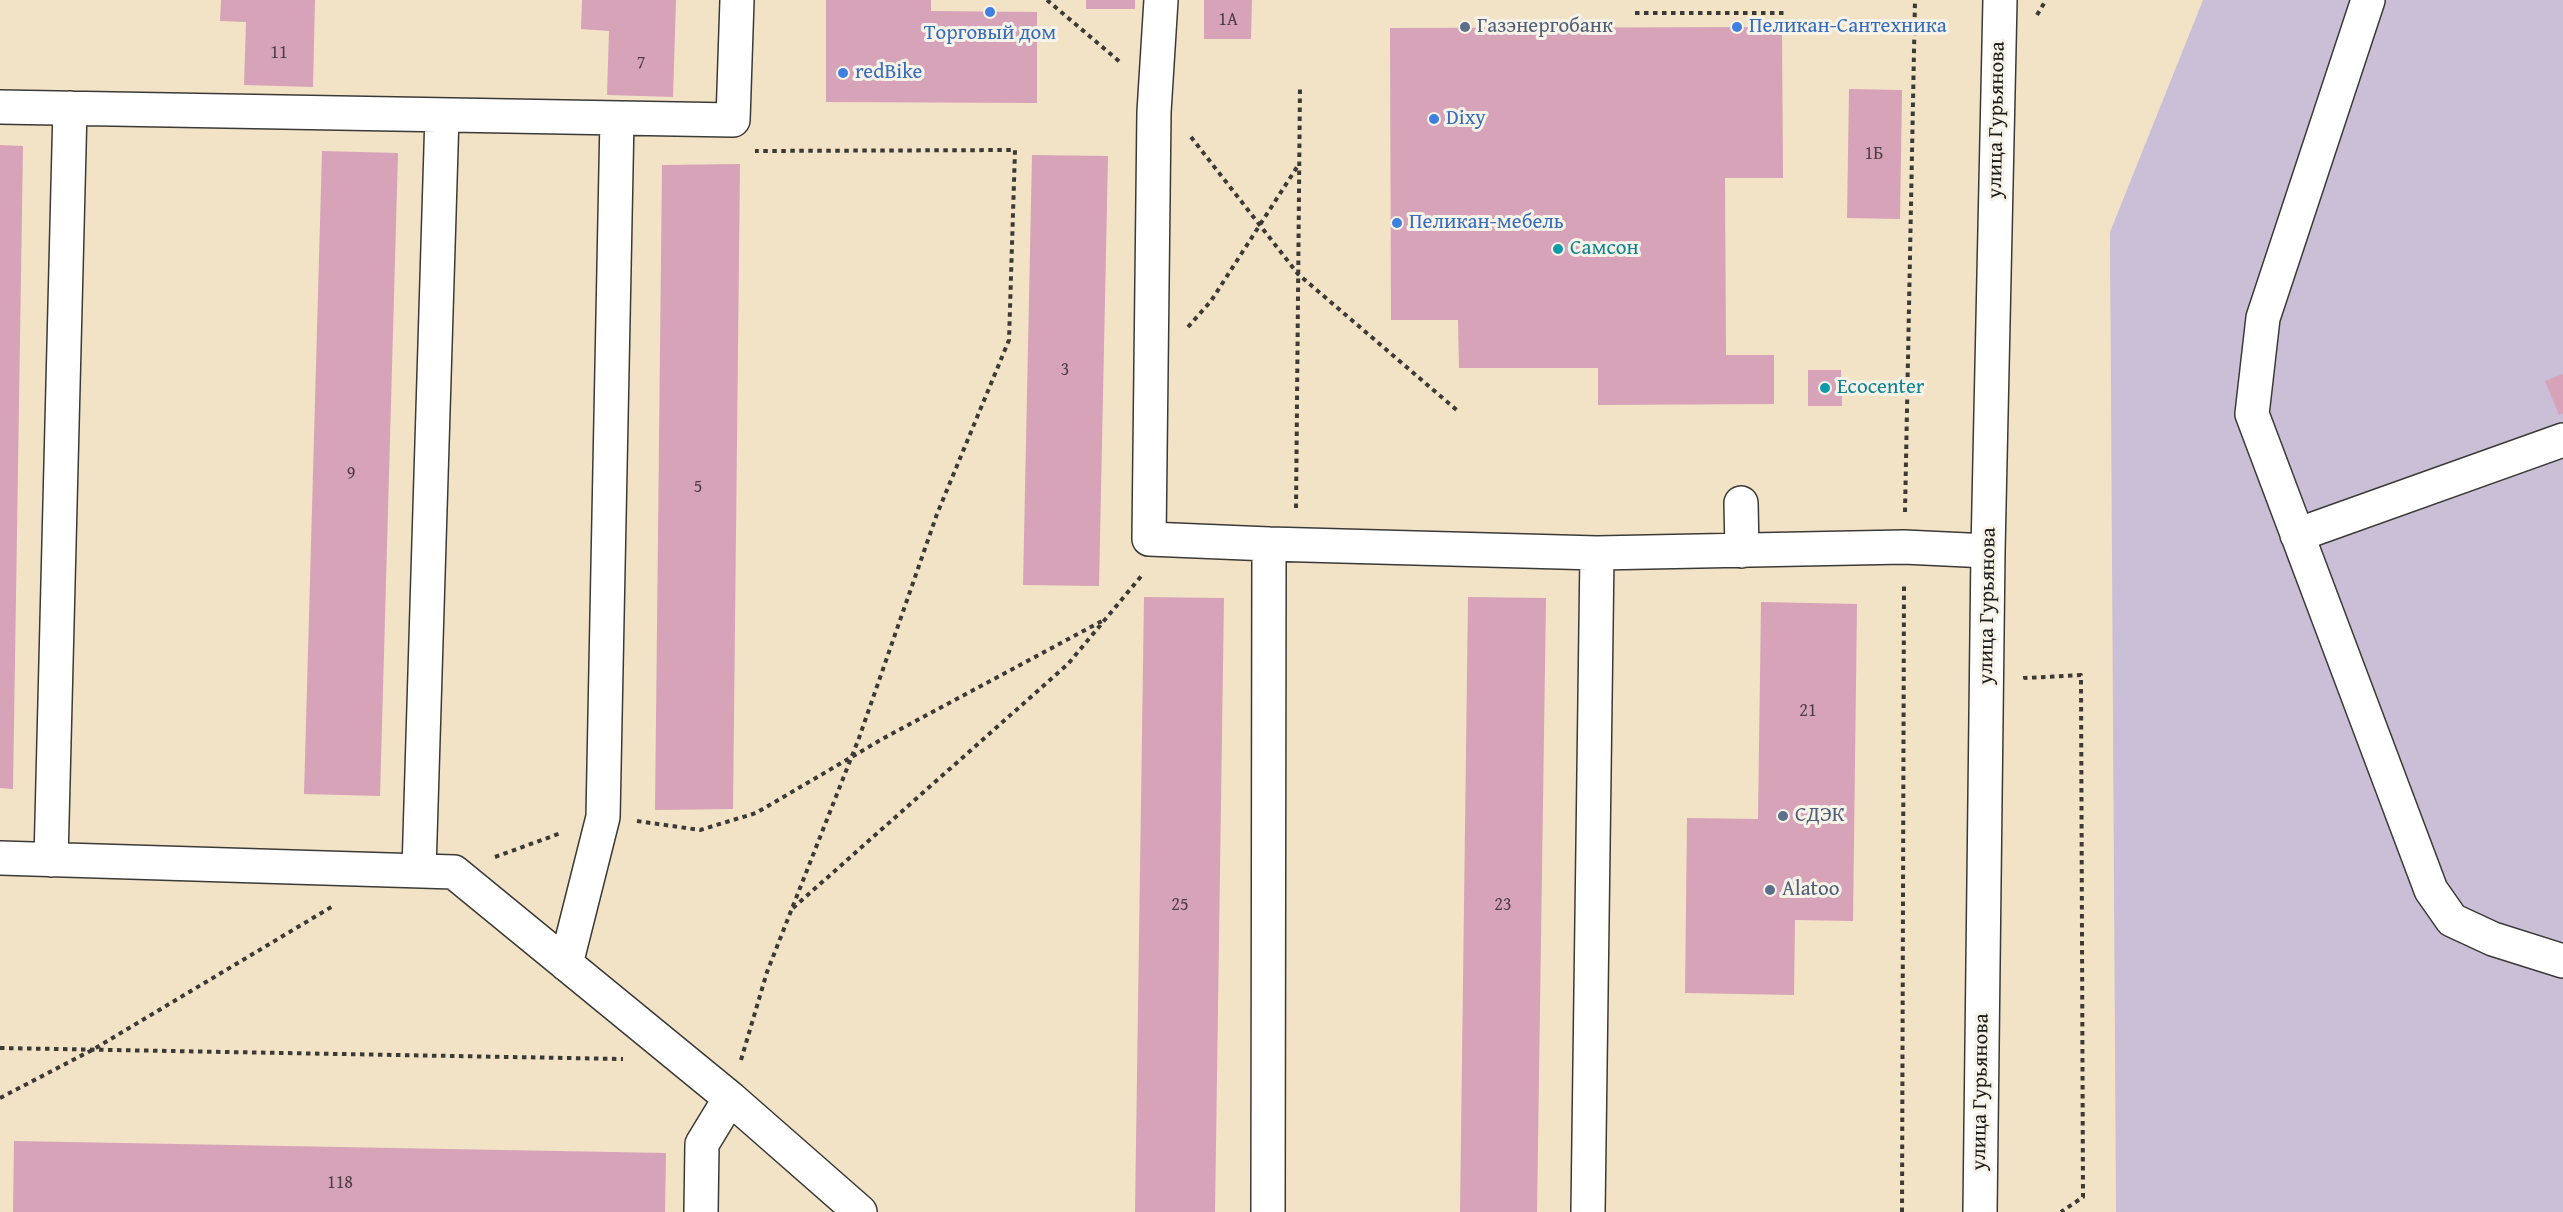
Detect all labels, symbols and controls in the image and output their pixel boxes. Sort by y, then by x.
marker: Торговый дом [983,5,997,19]
house number: 1А [1218,9,1238,31]
place label: Газэнергобанк [1477,14,1613,40]
place label: Пеликан-Сантехника [1749,14,1947,40]
marker: Газэнергобанк [1458,20,1472,34]
marker: Пеликан-Сантехника [1730,20,1744,34]
place label: Торговый дом [924,21,1056,47]
street label: улица Гурьянова [1983,41,2011,199]
house number: 11 [270,42,288,64]
house number: 7 [637,52,645,74]
place label: redBike [855,60,922,86]
marker: redBike [836,66,850,80]
place label: Dixy [1446,106,1486,132]
marker: Dixy [1427,112,1441,126]
house number: 1Б [1865,143,1883,165]
place label: Пеликан-мебель [1409,210,1564,236]
marker: Пеликан-мебель [1390,216,1404,230]
place label: Самсон [1570,236,1639,262]
marker: Самсон [1551,242,1565,256]
house number: 3 [1061,359,1069,381]
place label: Ecocenter [1837,375,1925,401]
marker: Ecocenter [1818,381,1832,395]
house number: 9 [347,463,355,485]
house number: 5 [694,476,702,498]
street label: улица Гурьянова [1974,527,2002,685]
house number: 21 [1799,700,1817,722]
place label: СДЭК [1795,803,1845,829]
marker: СДЭК [1776,809,1790,823]
place label: Alatoo [1782,877,1839,903]
marker: Alatoo [1763,883,1777,897]
house number: 25 [1171,894,1189,916]
house number: 23 [1494,894,1512,916]
street label: улица Гурьянова [1967,1013,1995,1171]
house number: 118 [327,1172,353,1194]

